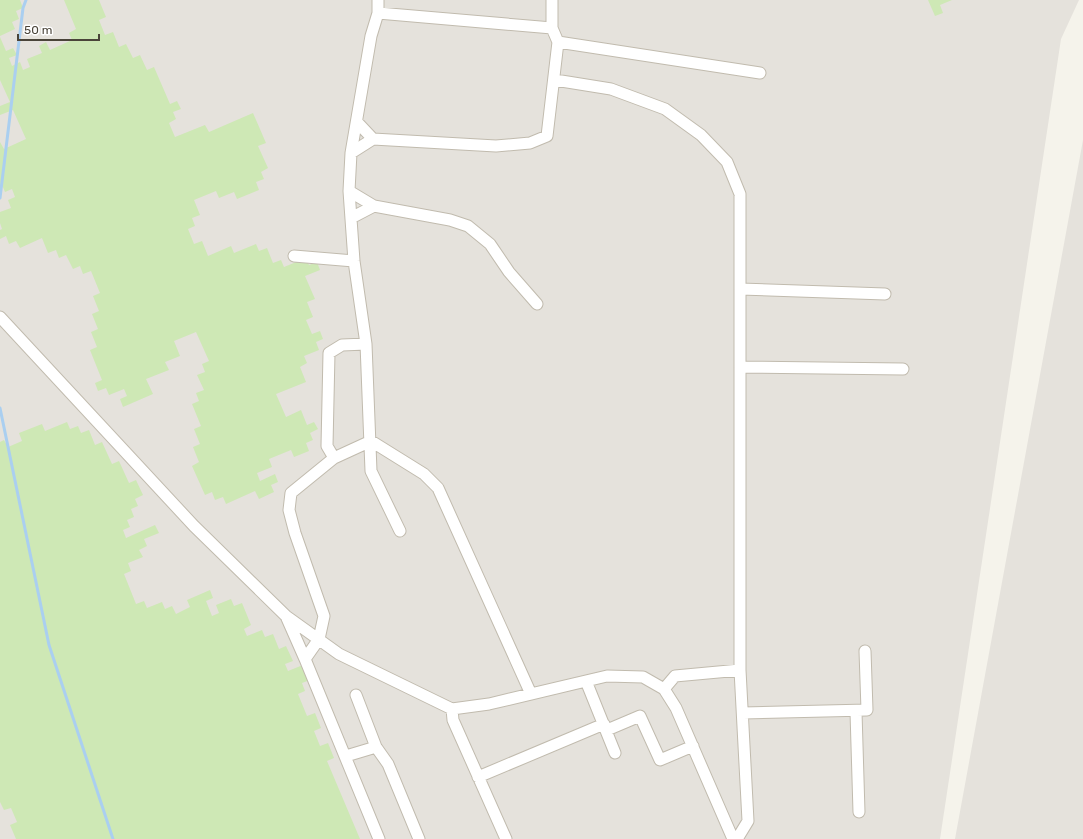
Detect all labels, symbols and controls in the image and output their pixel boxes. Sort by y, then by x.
scale bar [18,16,99,42]
text: 50 m [24,23,52,37]

